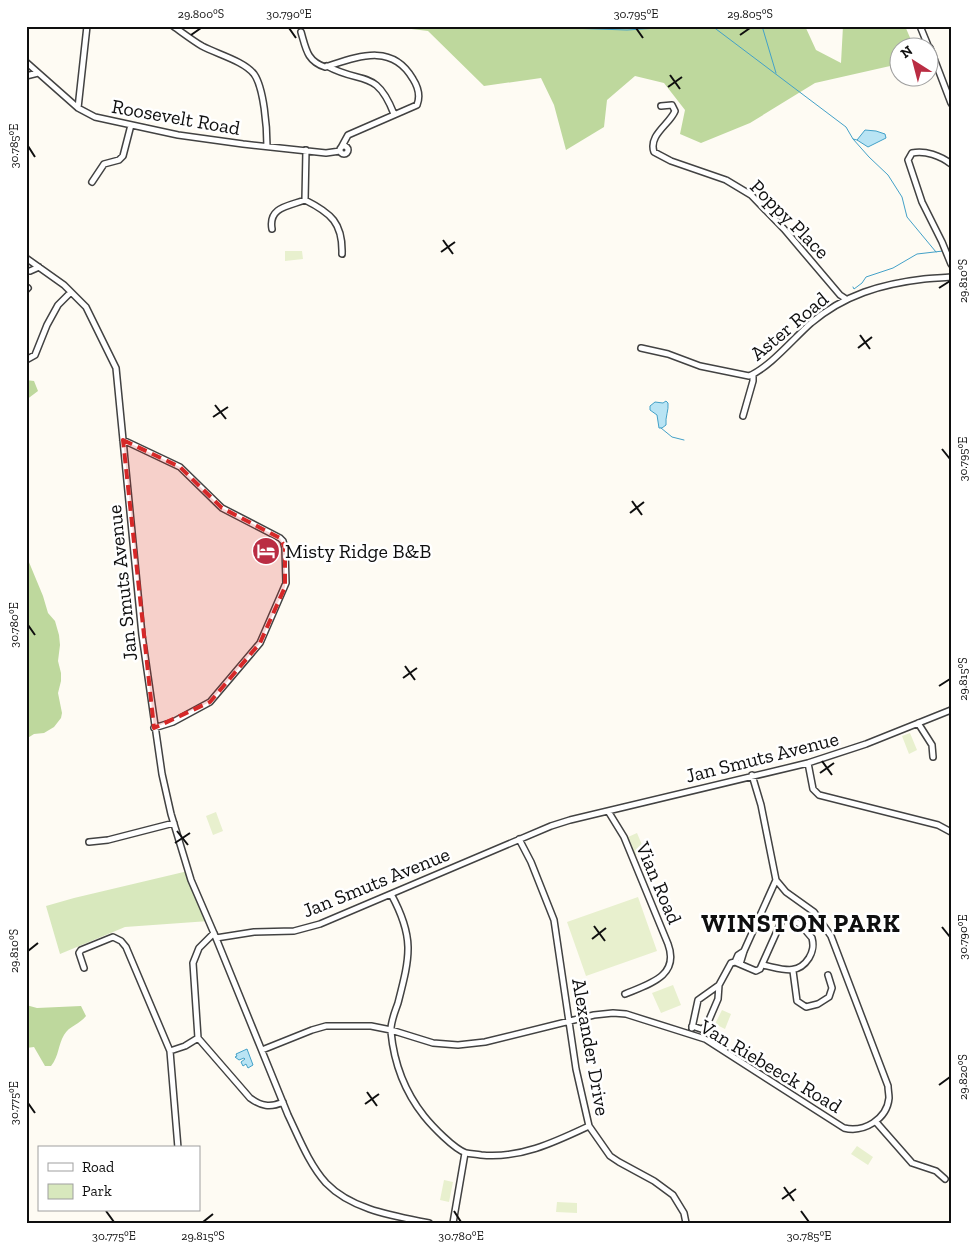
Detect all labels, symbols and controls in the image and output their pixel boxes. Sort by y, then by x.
text: 29.800°S [178,7,224,21]
text: 30.790°E [266,7,312,21]
text: 30.795°E [614,7,658,21]
text: 29.805°S [727,7,773,21]
north arrow [890,38,940,88]
text: N [897,42,916,62]
street label: Roosevelt Road [110,94,242,140]
text: 30.785°E [7,124,21,168]
street label: Poppy Place [745,174,835,264]
text: 29.810°S [956,259,970,303]
street label: Aster Road [745,287,833,365]
text: 30.795°E [956,437,970,481]
street label: Jan Smuts Avenue [102,504,142,662]
hotel icon: Misty Ridge B&B [251,536,281,566]
place label: Misty Ridge B&B [285,539,431,563]
text: 30.780°E [7,602,21,648]
text: 29.815°S [956,657,970,701]
street label: Jan Smuts Avenue [683,726,841,788]
street label: Vian Road [631,837,687,928]
street label: Jan Smuts Avenue [299,841,453,923]
district label: WINSTON PARK [701,908,901,938]
text: 30.790°E [956,914,970,960]
text: 29.810°S [7,929,21,973]
street label: Alexander Drive [567,976,615,1118]
street label: Van Riebeeck Road [695,1014,846,1118]
text: 29.820°S [956,1054,970,1100]
text: 30.775°E [7,1081,21,1125]
legend [38,1146,200,1212]
text: Road [82,1158,115,1176]
text: Park [82,1182,112,1200]
text: 30.775°E [92,1229,136,1243]
text: 29.815°S [181,1229,225,1243]
text: 30.780°E [438,1229,484,1243]
text: 30.785°E [787,1229,831,1243]

